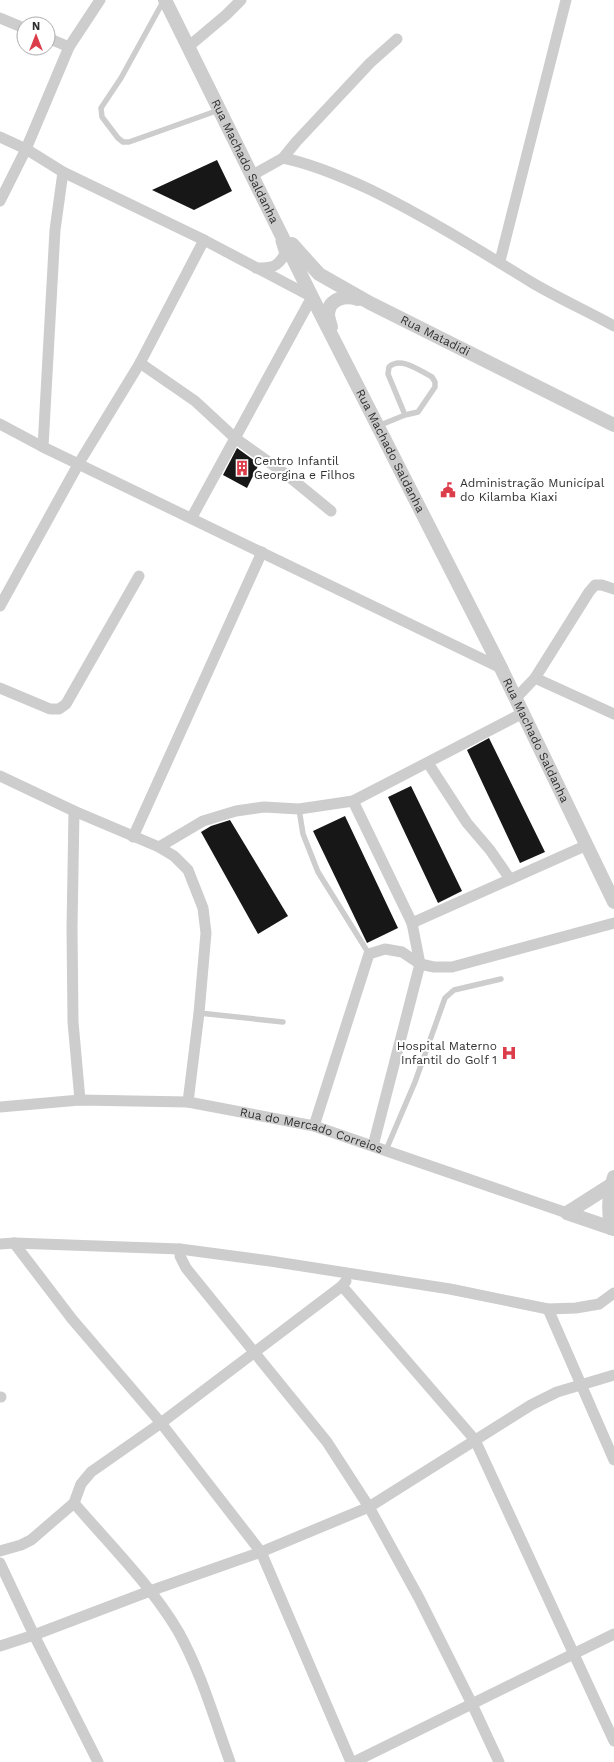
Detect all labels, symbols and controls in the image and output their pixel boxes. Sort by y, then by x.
north arrow [16,16,56,56]
text: N [32,20,40,33]
street label: Rua Machado Saldanha [208,97,282,226]
street label: Rua Matadidi [398,312,472,359]
street label: Rua Machado Saldanha [353,387,428,515]
place label: Centro Infantil Georgina e Filhos [254,454,355,482]
building icon: Centro Infantil Georgina e Filhos [233,459,251,477]
place label: Administração Municípal do Kilamba Kiaxi [460,476,605,504]
public building icon: Administração Municípal do Kilamba Kiaxi [439,481,457,499]
street label: Rua Machado Saldanha [500,676,572,805]
place label: Hospital Materno Infantil do Golf 1 [397,1039,497,1067]
hospital icon: Hospital Materno Infantil do Golf 1 [500,1044,518,1062]
street label: Rua do Mercado Correios [239,1105,385,1156]

